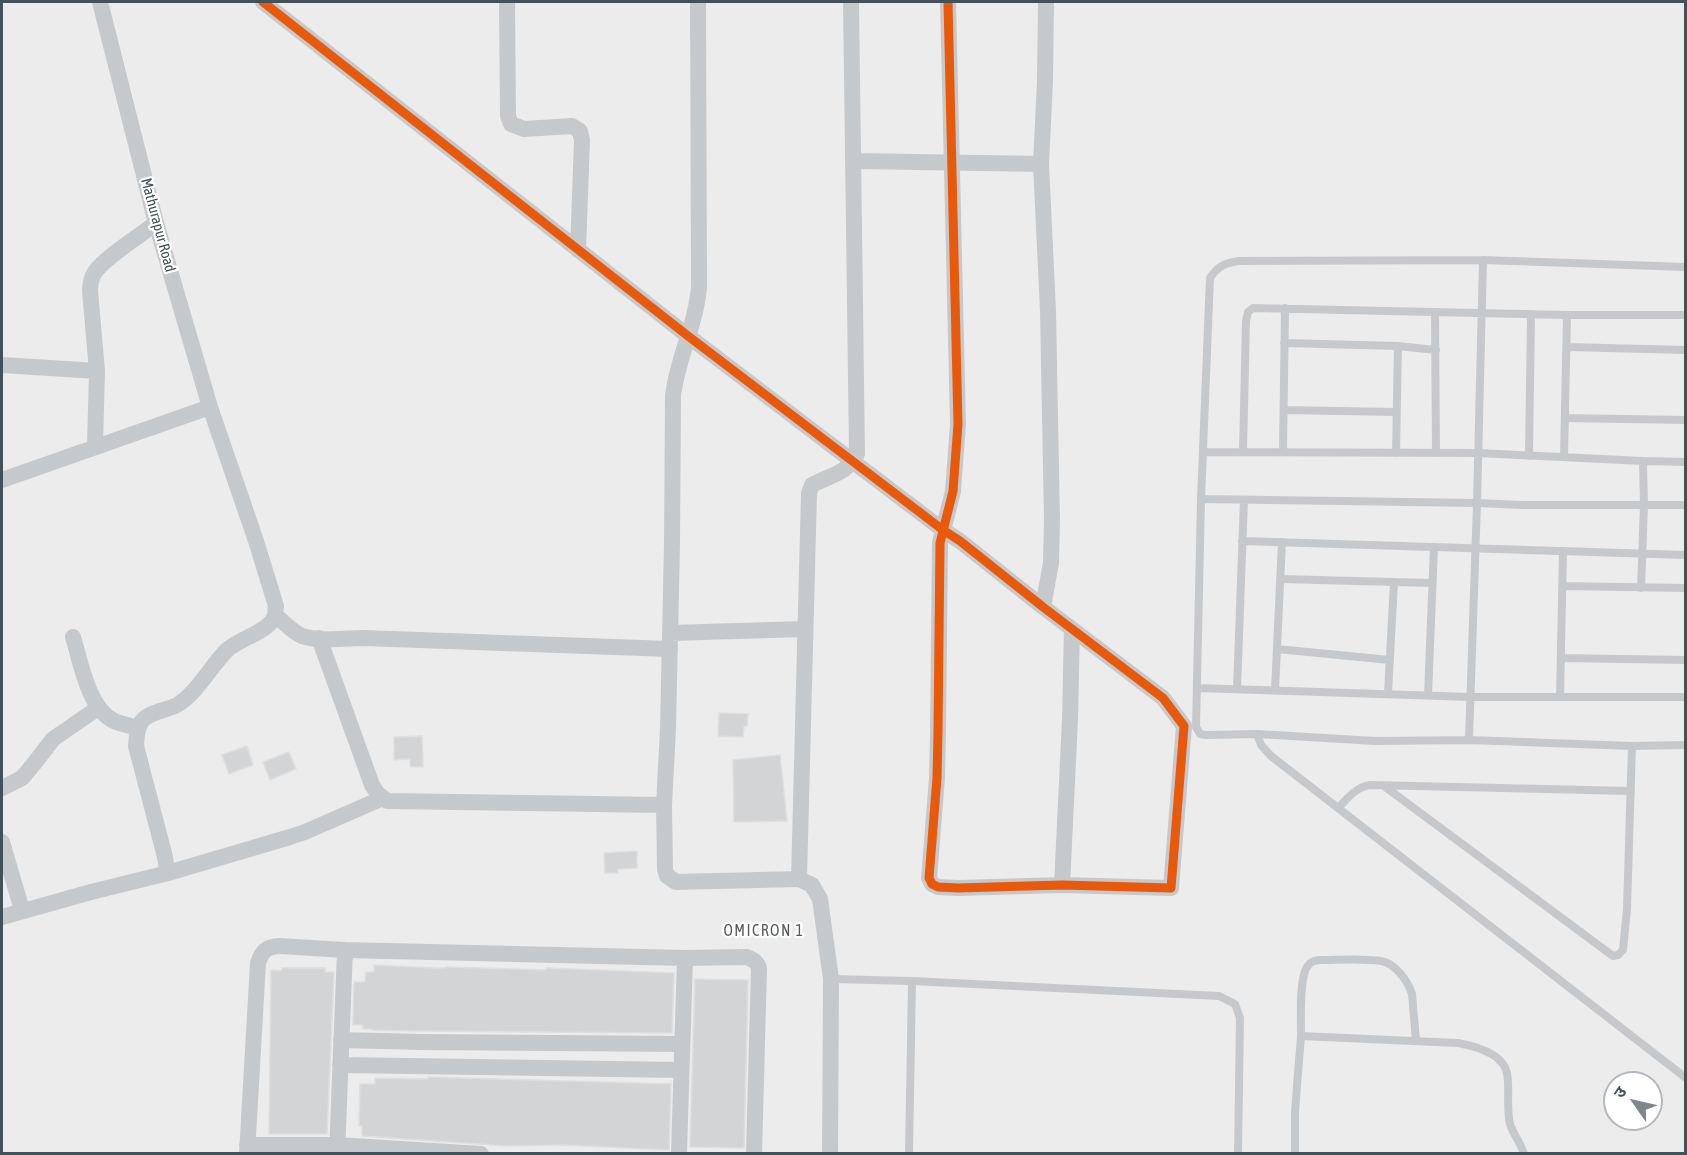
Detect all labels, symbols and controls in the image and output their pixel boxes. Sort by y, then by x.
street label: Mathurapur Road [137,176,179,274]
district label: OMICRON 1 [723,921,805,941]
north arrow [1603,1071,1663,1131]
text: उ [1610,1083,1630,1101]

